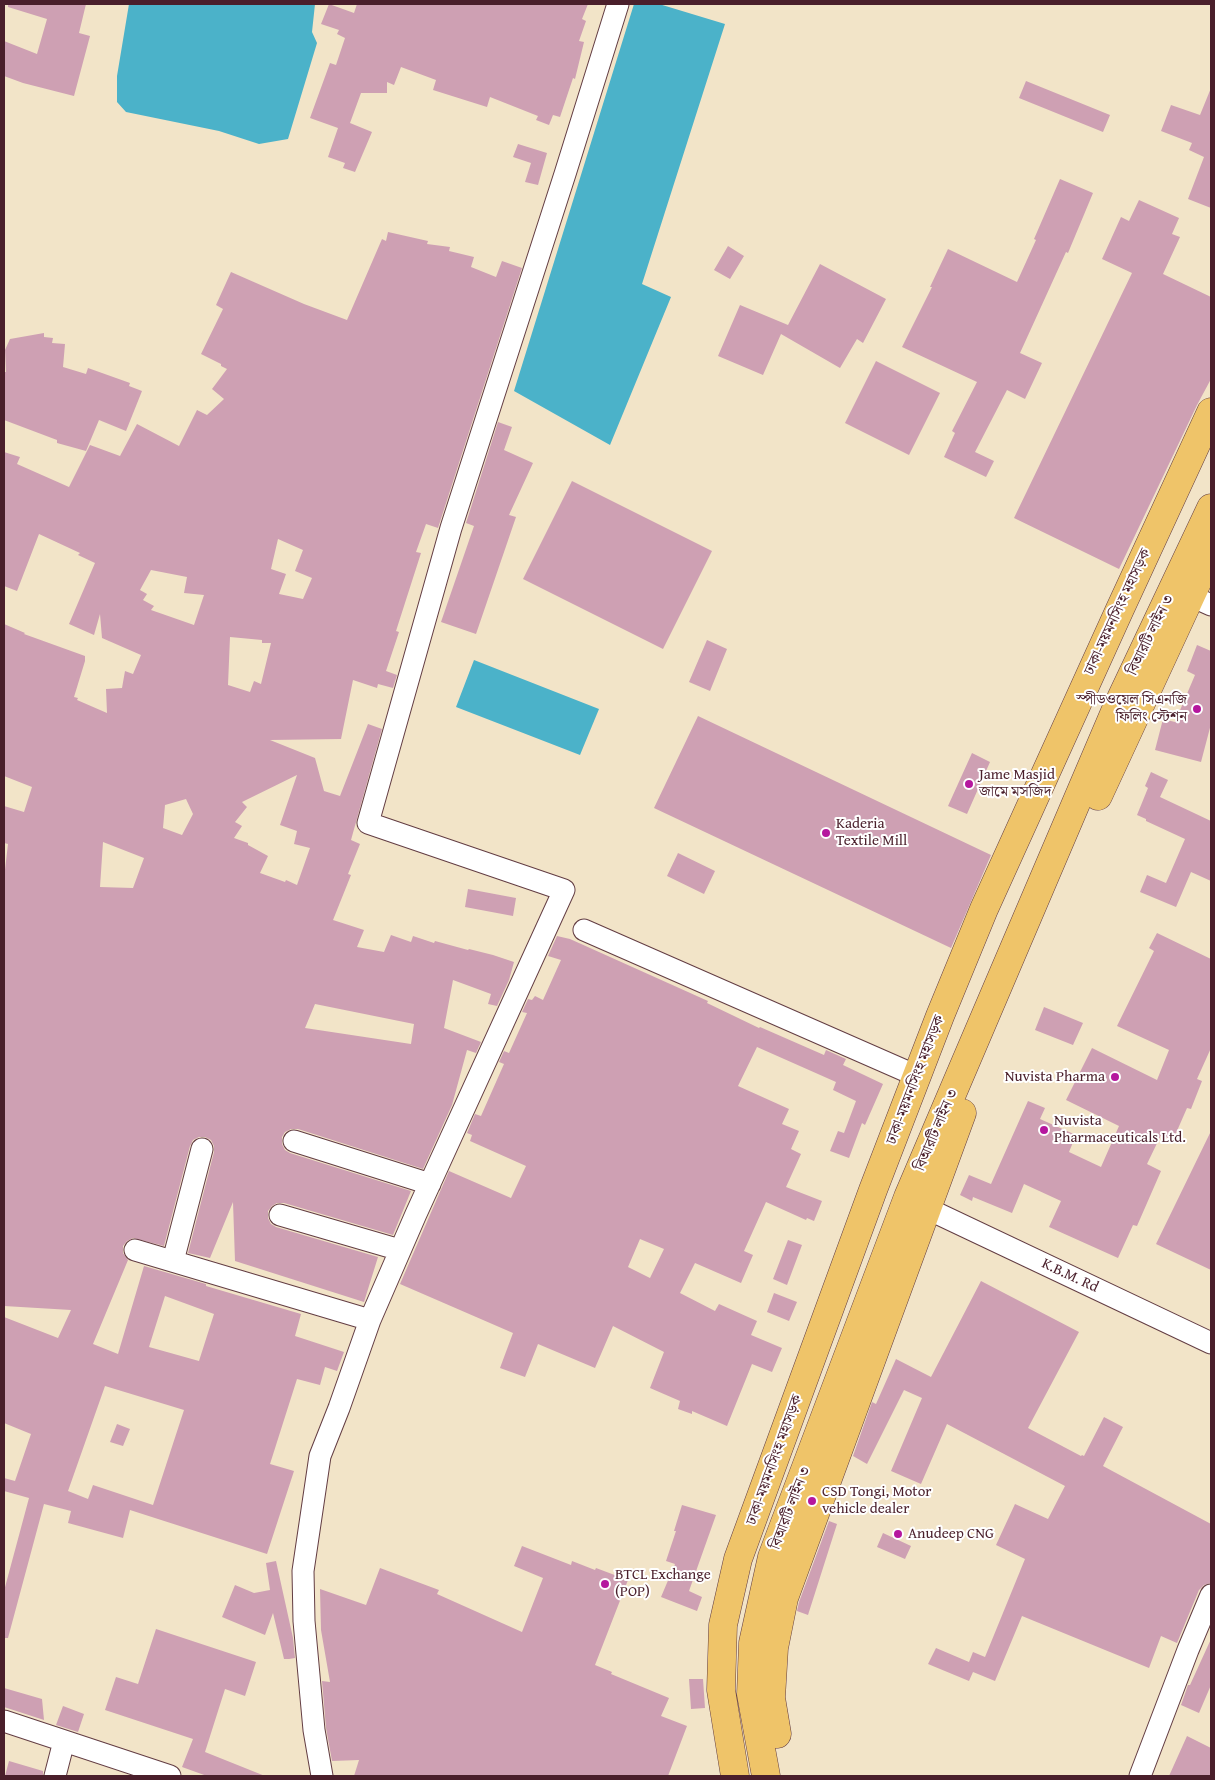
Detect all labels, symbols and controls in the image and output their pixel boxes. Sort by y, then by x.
street label: ঢাকা-ময়মনসিংহ মহাসড়ক [1081,546,1155,678]
street label: বিআরটি লাইন ৩ [1124,592,1178,678]
place label: স্পীডওয়েল সিএনজি ফিলিং স্টেশন [1076,691,1187,726]
marker: স্পীডওয়েল সিএনজি ফিলিং স্টেশন [1191,703,1203,715]
place label: Jame Masjid জামে মসজিদ [979,766,1055,801]
marker: Jame Masjid জামে মসজিদ [963,778,975,790]
place label: Kaderia Textile Mill [836,815,907,850]
marker: Kaderia Textile Mill [820,827,832,839]
street label: ঢাকা-ময়মনসিংহ মহাসড়ক [883,1013,949,1147]
place label: Nuvista Pharma [1005,1068,1105,1086]
marker: Nuvista Pharma [1109,1071,1121,1083]
street label: বিআরটি লাইন ৩ [912,1086,962,1174]
place label: Nuvista Pharmaceuticals Ltd. [1054,1112,1186,1147]
marker: Nuvista Pharmaceuticals Ltd. [1038,1124,1050,1136]
street label: K.B.M. Rd [1039,1255,1101,1297]
street label: ঢাকা-ময়মনসিংহ মহাসড়ক [743,1392,807,1528]
street label: বিআরটি লাইন ৩ [767,1464,815,1552]
place label: CSD Tongi, Motor vehicle dealer [822,1483,931,1518]
marker: CSD Tongi, Motor vehicle dealer [806,1495,818,1507]
place label: Anudeep CNG [908,1525,994,1543]
marker: Anudeep CNG [892,1528,904,1540]
place label: BTCL Exchange (POP) [615,1566,711,1601]
marker: BTCL Exchange (POP) [599,1578,611,1590]

